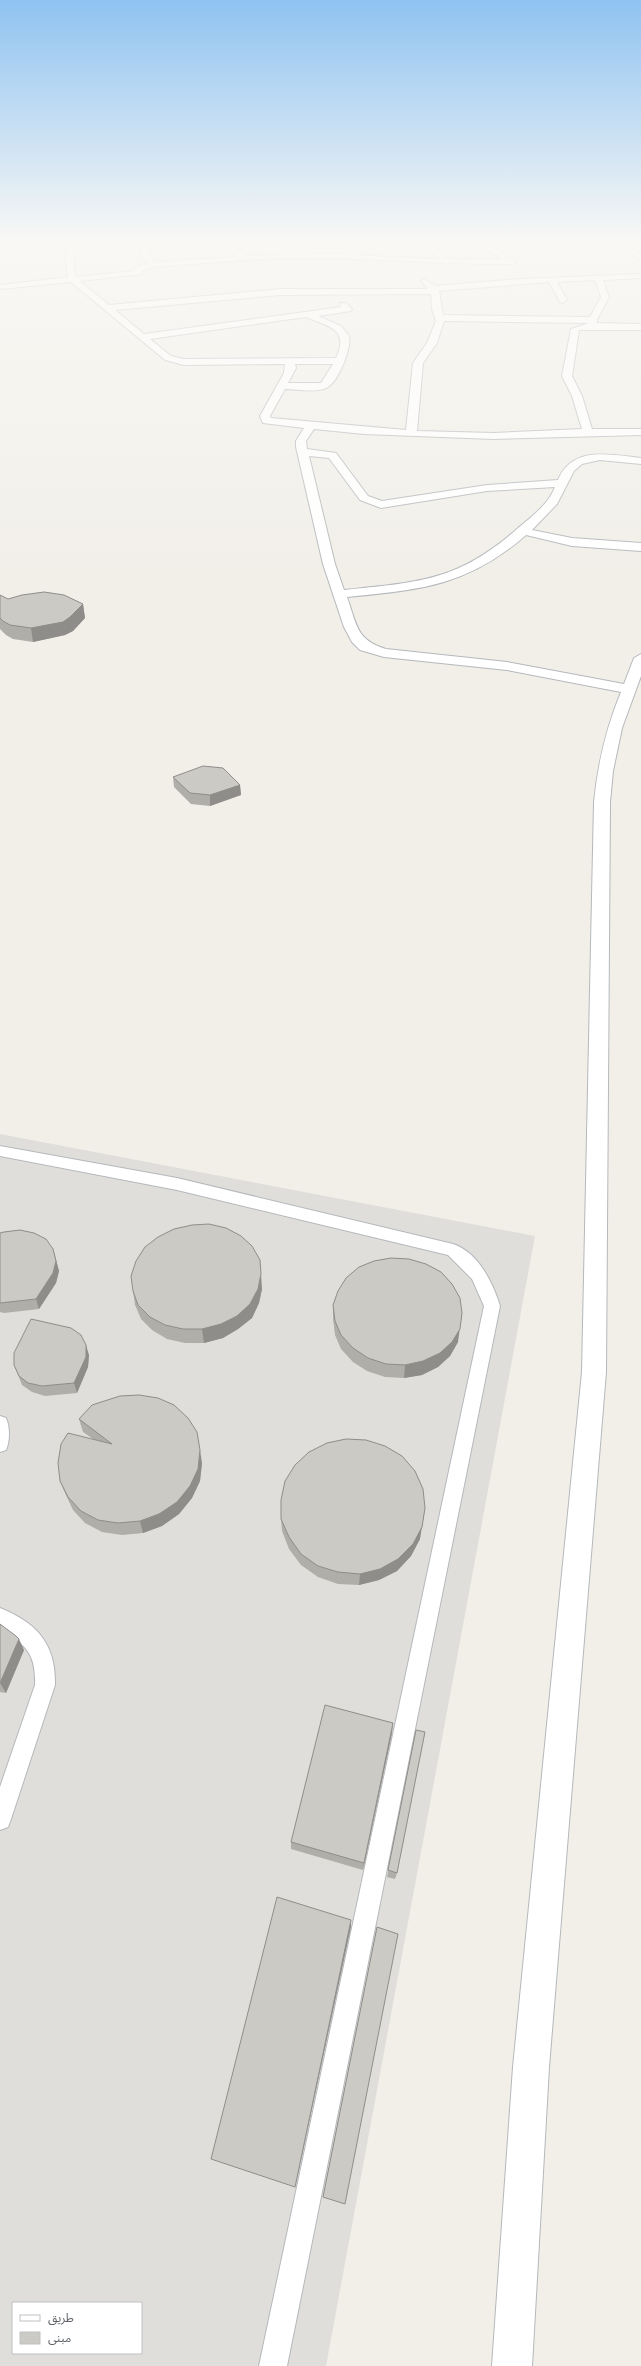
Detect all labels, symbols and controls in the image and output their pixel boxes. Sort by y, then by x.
legend [12,2302,142,2354]
text: طريق [48,2310,74,2326]
text: مبنى [48,2330,71,2345]

